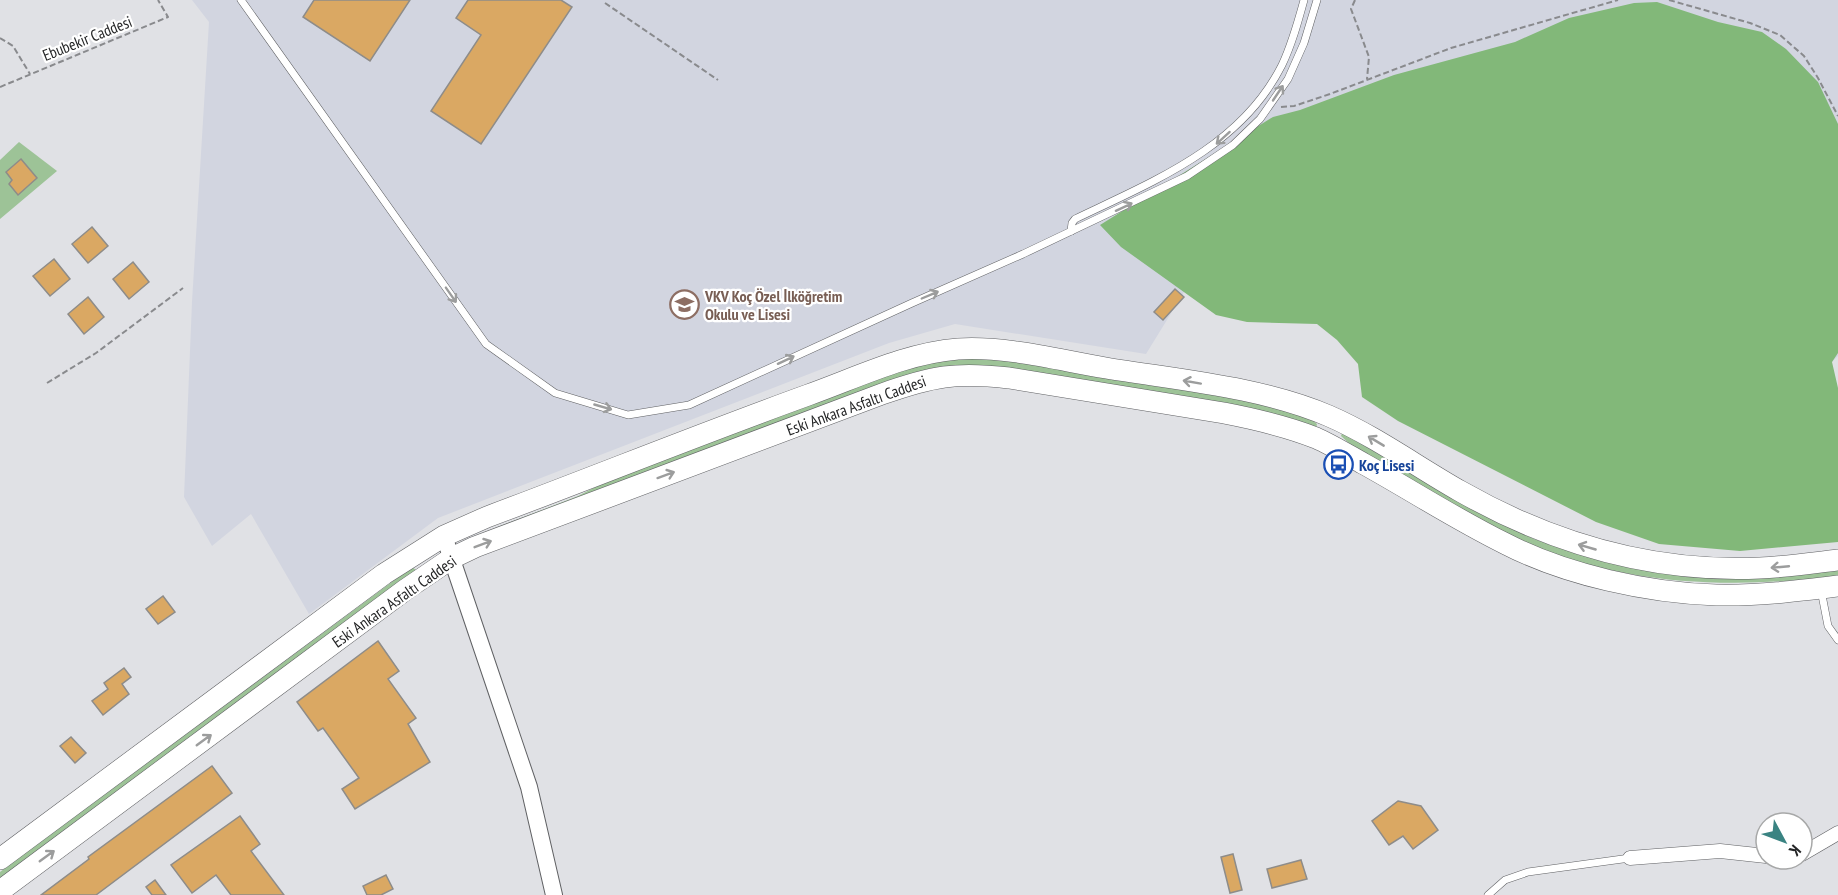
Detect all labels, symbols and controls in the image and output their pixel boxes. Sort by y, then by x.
street label: Ebubekir Caddesi [39,11,135,65]
one-way arrow [1272,85,1284,101]
one-way arrow [1215,131,1230,145]
one-way arrow [1115,200,1133,211]
one-way arrow [445,286,457,302]
place label: VKV Koç Özel İlköğretim Okulu ve Lisesi [704,286,842,324]
school or university icon: VKV Koç Özel İlköğretim Okulu ve Lisesi [668,289,700,321]
one-way arrow [920,289,938,300]
one-way arrow [776,354,794,366]
street label: Eski Ankara Asfaltı Caddesi [783,370,929,440]
one-way arrow [1182,377,1202,388]
one-way arrow [593,402,612,413]
one-way arrow [1368,434,1385,446]
bus stop icon: Koç Lisesi [1322,449,1354,481]
place label: Koç Lisesi [1359,455,1415,475]
one-way arrow [656,469,675,480]
one-way arrow [473,537,492,548]
one-way arrow [1578,541,1597,552]
street label: Eski Ankara Asfaltı Caddesi [328,551,460,651]
one-way arrow [1770,562,1790,573]
one-way arrow [196,734,212,747]
north arrow [1754,811,1814,871]
text: K [1785,841,1806,861]
one-way arrow [39,850,55,862]

